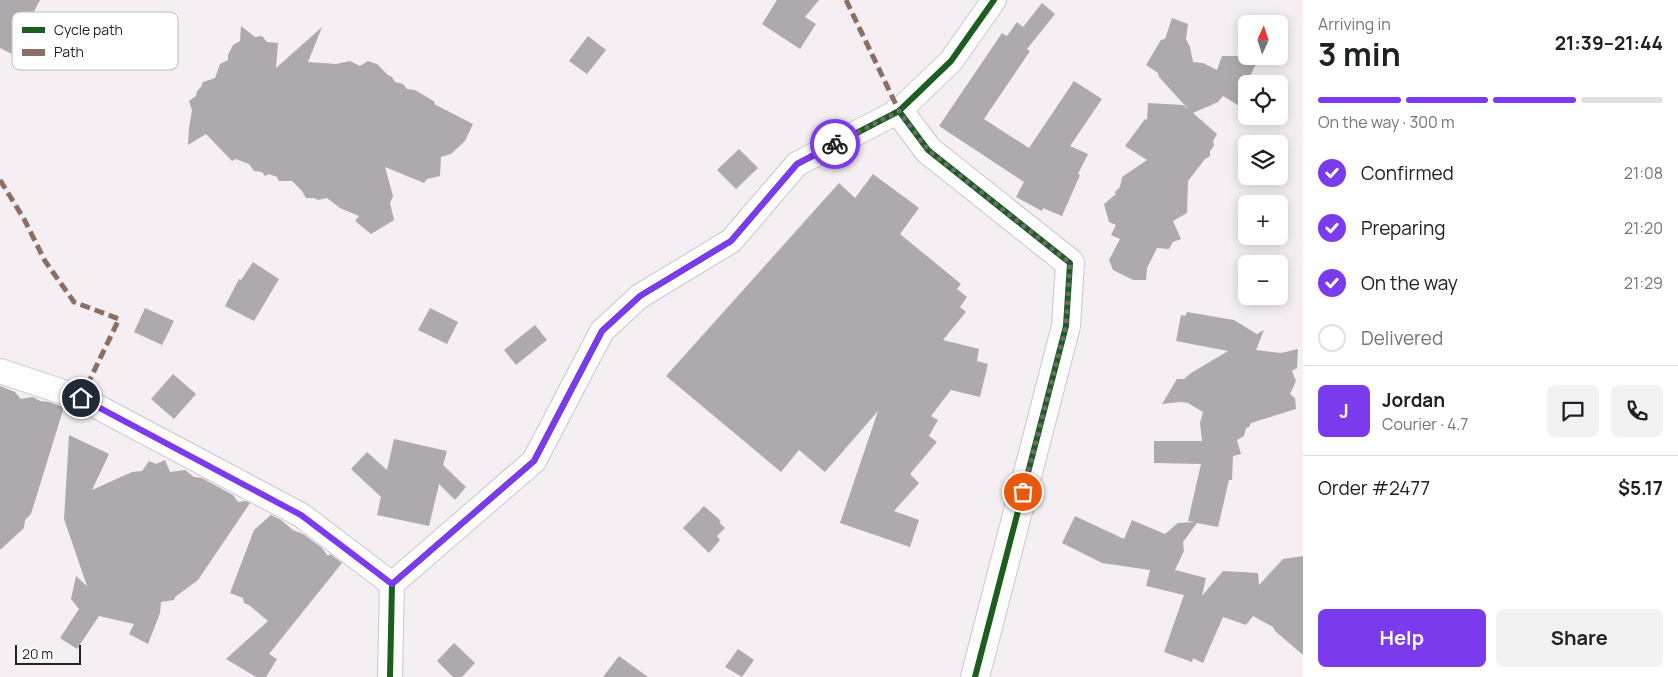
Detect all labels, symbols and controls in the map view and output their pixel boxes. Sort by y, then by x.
legend [12,12,178,70]
text: Arriving in [1318,13,1391,35]
north arrow [1238,15,1288,65]
map controls [1238,15,1288,305]
text: Cycle path [54,20,123,39]
text: 21:39–21:44 [1555,30,1663,56]
text: 3 min [1318,32,1401,76]
text: Path [54,42,84,61]
button: locate [1238,75,1288,125]
text: On the way · 300 m [1318,111,1455,133]
courier [810,119,860,169]
icon: bike [821,130,849,158]
button: layers [1238,135,1288,185]
icon: check [1318,159,1346,187]
text: Confirmed [1361,160,1454,186]
text: 21:08 [1624,162,1663,184]
button: + [1238,195,1288,245]
icon: check [1318,214,1346,242]
text: Preparing [1361,215,1446,241]
text: 21:20 [1624,217,1663,239]
button: − [1238,255,1288,305]
icon: check [1318,269,1346,297]
text: On the way [1361,270,1458,296]
text: 21:29 [1624,272,1663,294]
text: Delivered [1361,325,1443,351]
pin [60,377,102,419]
icon: home [67,384,95,412]
button: chat [1547,385,1599,437]
button: phone [1611,385,1663,437]
text: Jordan [1382,387,1445,413]
text: J [1339,398,1349,424]
text: Courier · 4.7 [1382,413,1468,435]
pin [1002,471,1044,513]
text: Order #2477 [1318,475,1430,501]
text: $5.17 [1618,475,1663,501]
icon: bag [1009,478,1037,506]
button: Help [1318,609,1486,667]
button: Share [1496,609,1663,667]
scale bar [15,642,81,665]
text: 20 m [22,644,53,663]

